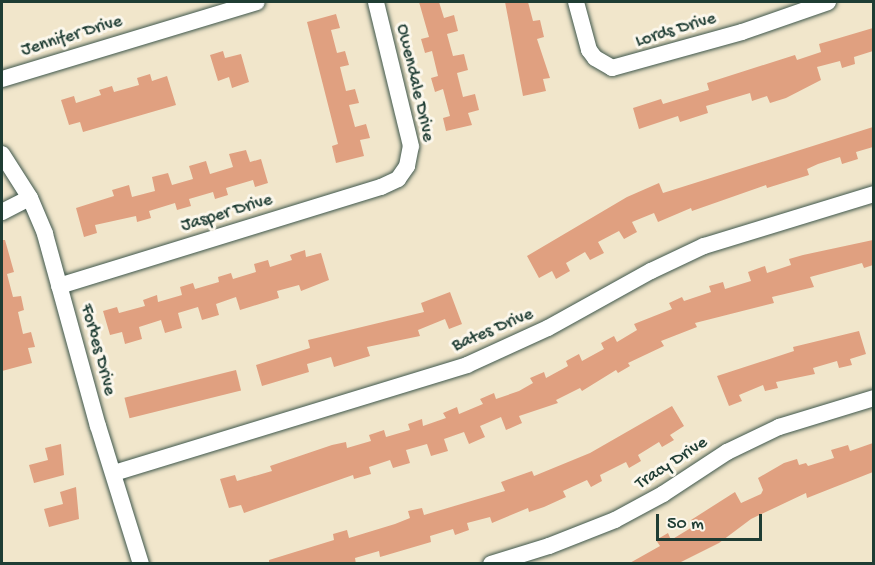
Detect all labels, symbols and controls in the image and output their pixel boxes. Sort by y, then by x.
street label: Lords Drive [633,9,719,53]
street label: Jennifer Drive [19,11,125,63]
street label: Owendale Drive [390,22,438,144]
street label: Jasper Drive [179,190,275,238]
street label: Forbes Drive [74,302,120,398]
street label: Bates Drive [449,304,537,358]
street label: Tracy Drive [632,433,712,495]
scale bar [659,502,766,540]
text: 50 m [667,514,704,535]

